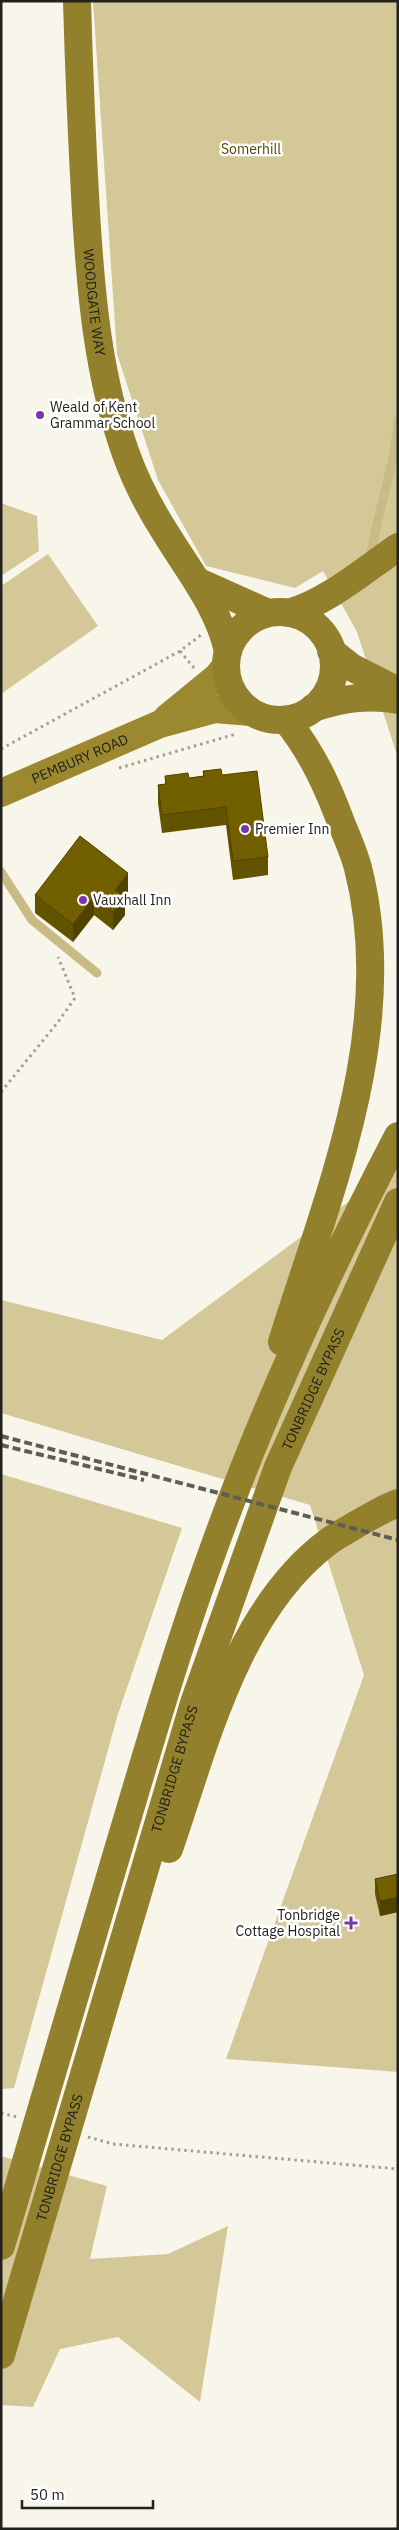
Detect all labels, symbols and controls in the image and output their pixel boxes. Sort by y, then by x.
park label: Somerhill [221,140,281,158]
street label: WOODGATE WAY [79,248,110,358]
place label: Weald of Kent Grammar School [50,398,155,432]
marker: Weald of Kent Grammar School [34,409,46,421]
street label: PEMBURY ROAD [29,730,131,788]
place label: Premier Inn [255,820,329,838]
marker: Premier Inn [239,823,251,835]
place label: Vauxhall Inn [93,891,171,909]
marker: Vauxhall Inn [77,894,89,906]
street label: TONBRIDGE BYPASS [278,1325,349,1453]
street label: TONBRIDGE BYPASS [147,1703,202,1835]
place label: Tonbridge Cottage Hospital [236,1906,340,1940]
marker: Tonbridge Cottage Hospital [344,1916,358,1930]
street label: TONBRIDGE BYPASS [32,2092,87,2223]
scale bar [22,2478,154,2510]
text: 50 m [30,2485,65,2504]

